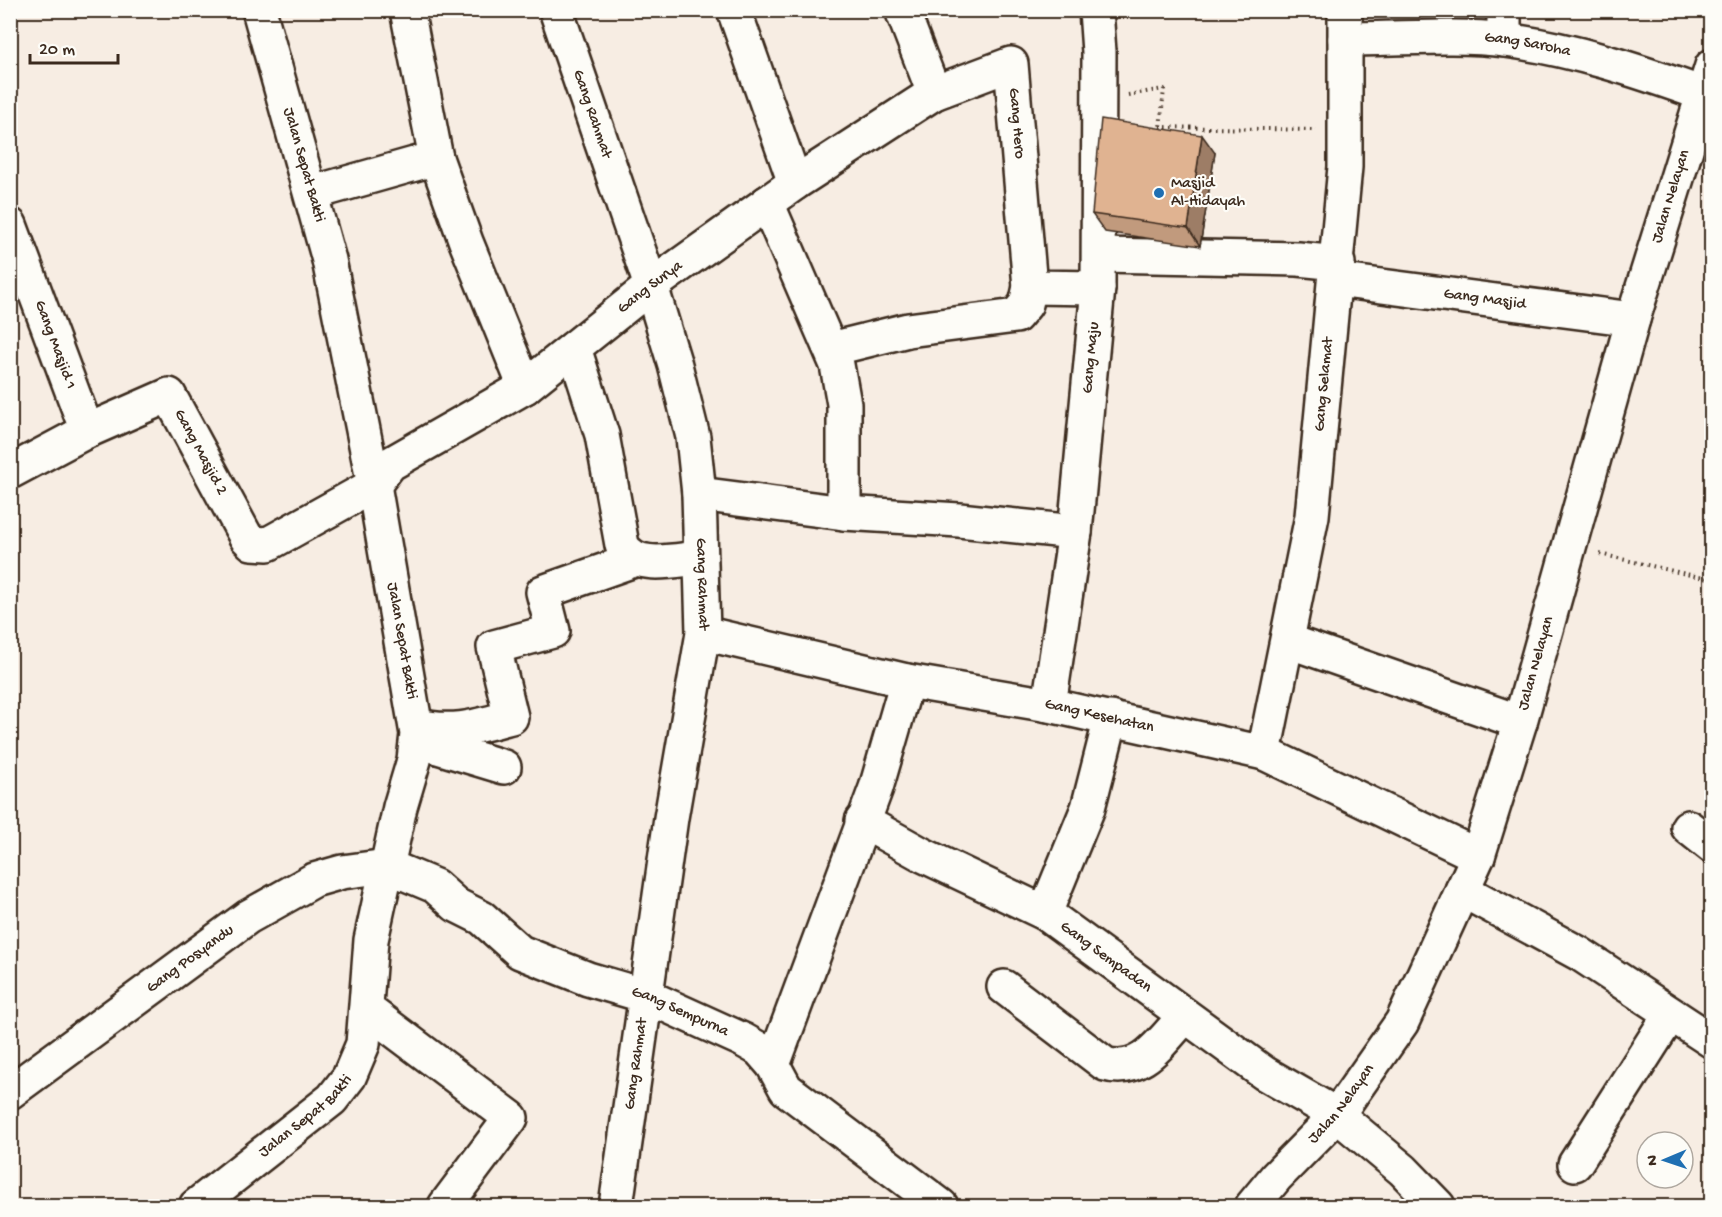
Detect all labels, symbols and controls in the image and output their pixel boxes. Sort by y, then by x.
scale bar [30,27,118,65]
street label: Gang Saroha [1484,29,1574,62]
text: 20 m [39,40,75,61]
street label: Gang Rahmat [568,67,616,162]
street label: Gang Hero [1004,87,1029,160]
street label: Jalan Sepat Bakti [278,106,328,224]
street label: Jalan Nelayan [1648,147,1695,245]
place label: Masjid Al-Hidayah [1171,175,1246,212]
marker: Masjid Al-Hidayah [1152,186,1166,200]
street label: Gang Surya [614,256,688,318]
street label: Gang Masjid [1442,285,1529,315]
street label: Gang Masjid 1 [30,298,80,392]
street label: Gang Maju [1079,321,1104,394]
street label: Gang Selamat [1311,335,1338,432]
street label: Gang Masjid 2 [169,406,231,499]
street label: Gang Rahmat [691,538,712,632]
street label: Jalan Sepat Bakti [381,581,421,701]
street label: Jalan Nelayan [1514,614,1559,712]
street label: Gang Kesehatan [1043,695,1156,738]
street label: Gang Sempadan [1056,917,1156,997]
street label: Gang Posyandu [143,921,238,998]
street label: Gang Sempurna [629,983,732,1042]
street label: Gang Rahmat [621,1016,653,1111]
street label: Jalan Nelayan [1304,1060,1379,1148]
street label: Jalan Sepat Bakti [255,1071,357,1162]
north arrow [1635,1130,1695,1190]
text: N [1644,1154,1663,1166]

